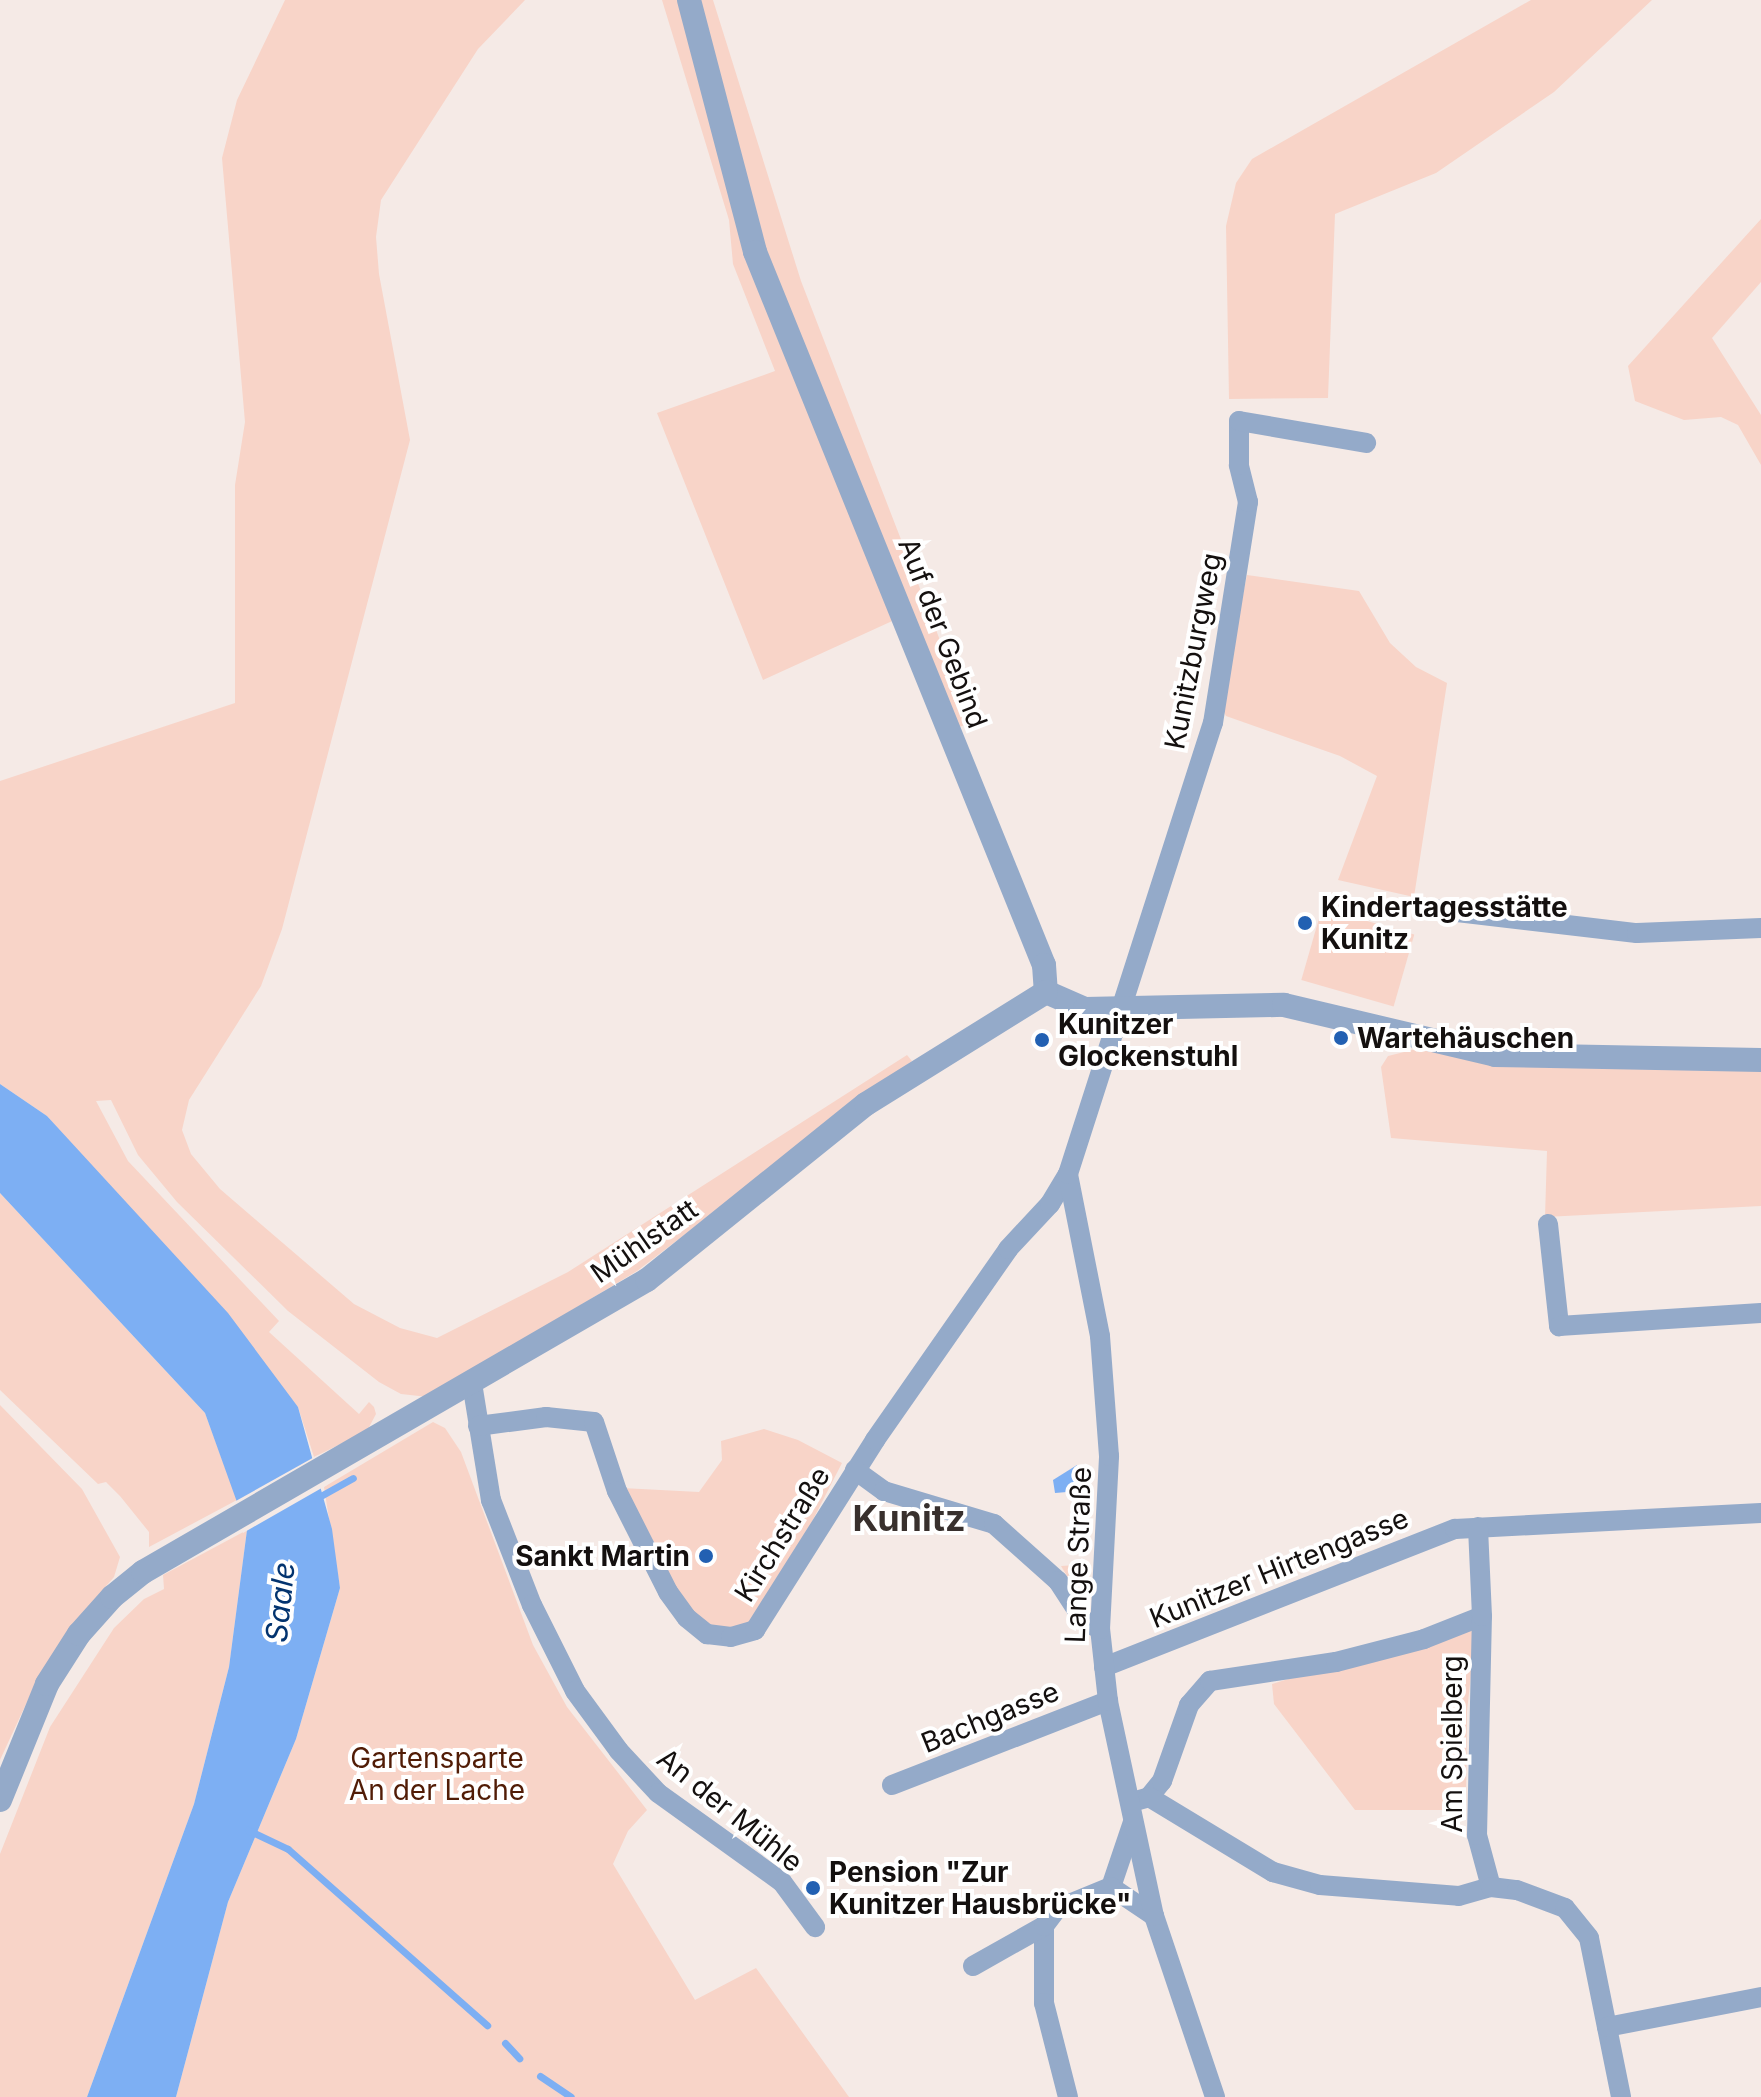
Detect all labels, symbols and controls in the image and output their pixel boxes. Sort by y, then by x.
street label: Auf der Gebind [891,533,995,733]
street label: Kunitzburgweg [1158,550,1228,752]
place label: Kindertagesstätte Kunitz [1321,890,1568,956]
marker: Kindertagesstätte Kunitz [1296,914,1314,932]
place label: Kunitzer Glockenstuhl [1058,1007,1238,1073]
place label: Wartehäuschen [1357,1021,1574,1055]
marker: Wartehäuschen [1332,1029,1350,1047]
marker: Kunitzer Glockenstuhl [1033,1031,1051,1049]
street label: Mühlstatt [584,1192,704,1290]
street label: Kirchstraße [727,1460,837,1608]
street label: Lange Straße [1058,1466,1098,1644]
district label: Kunitz [852,1497,966,1541]
street label: Kunitzer Hirtengasse [1145,1501,1413,1635]
place label: Sankt Martin [515,1539,690,1573]
marker: Sankt Martin [697,1547,715,1565]
water label: Saale [258,1560,302,1644]
street label: Am Spielberg [1435,1655,1469,1833]
street label: Bachgasse [916,1674,1064,1760]
park label: Gartensparte An der Lache [349,1741,525,1807]
street label: An der Mühle [651,1741,809,1879]
place label: Pension "Zur Kunitzer Hausbrücke" [829,1855,1132,1921]
marker: Pension "Zur Kunitzer Hausbrücke" [804,1879,822,1897]

